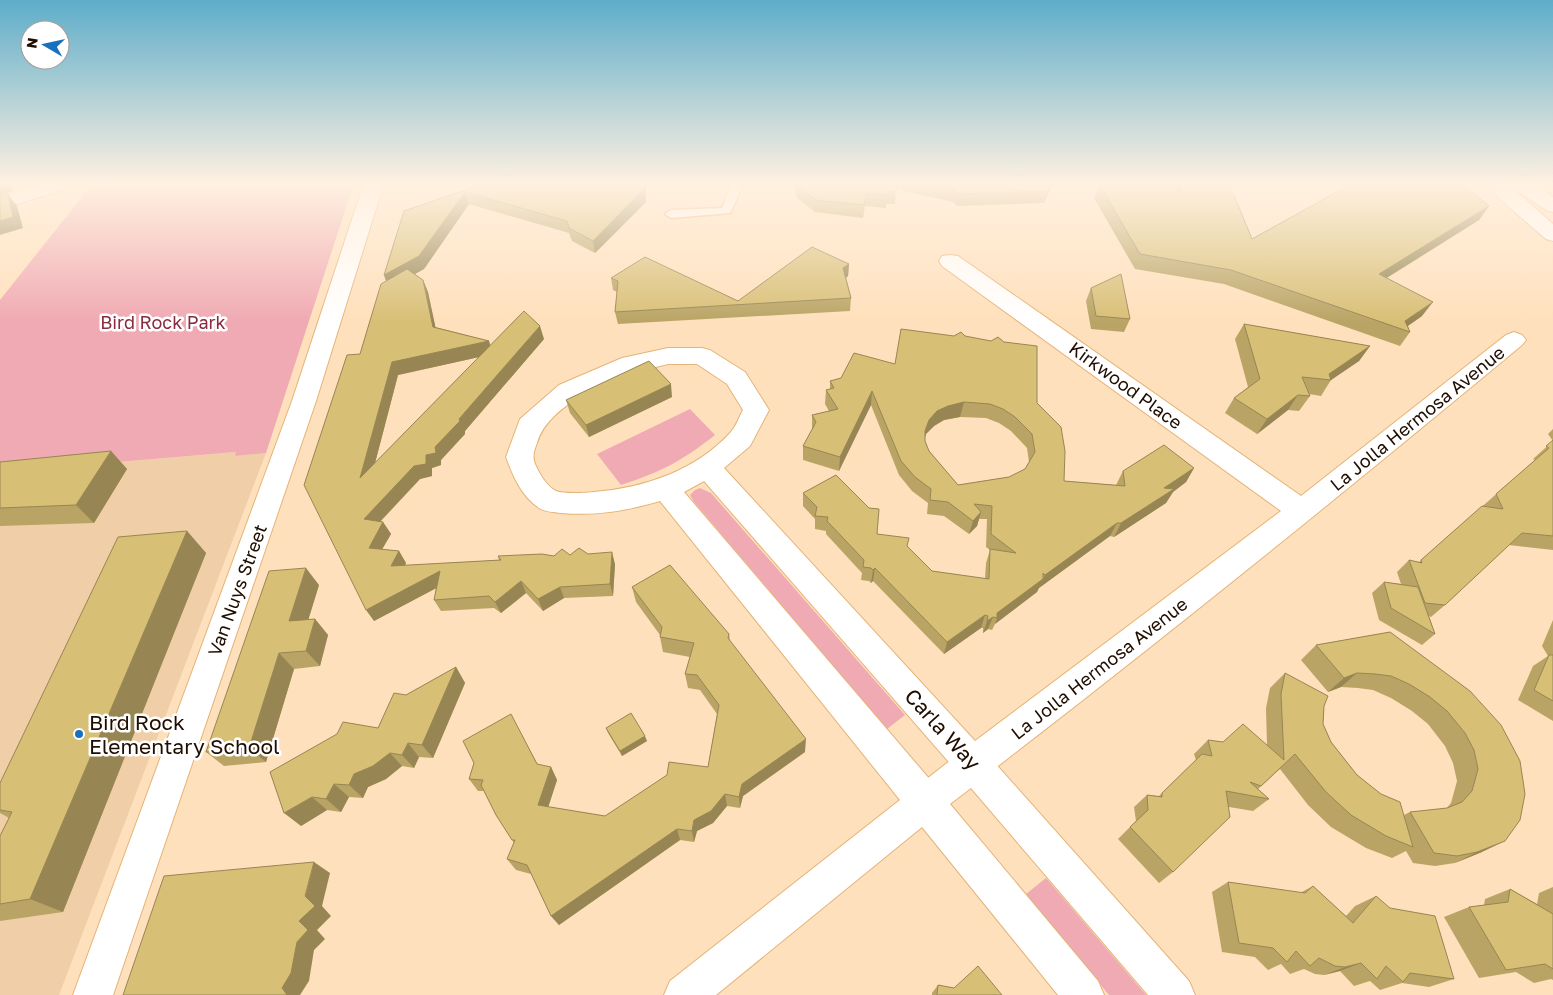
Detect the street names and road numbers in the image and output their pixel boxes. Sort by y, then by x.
street label: Kirkwood Place [1065,337,1187,433]
street label: La Jolla Hermosa Avenue [1325,341,1509,495]
street label: Van Nuys Street [203,521,271,659]
street label: La Jolla Hermosa Avenue [1006,592,1192,744]
street label: Carla Way [900,683,987,775]

